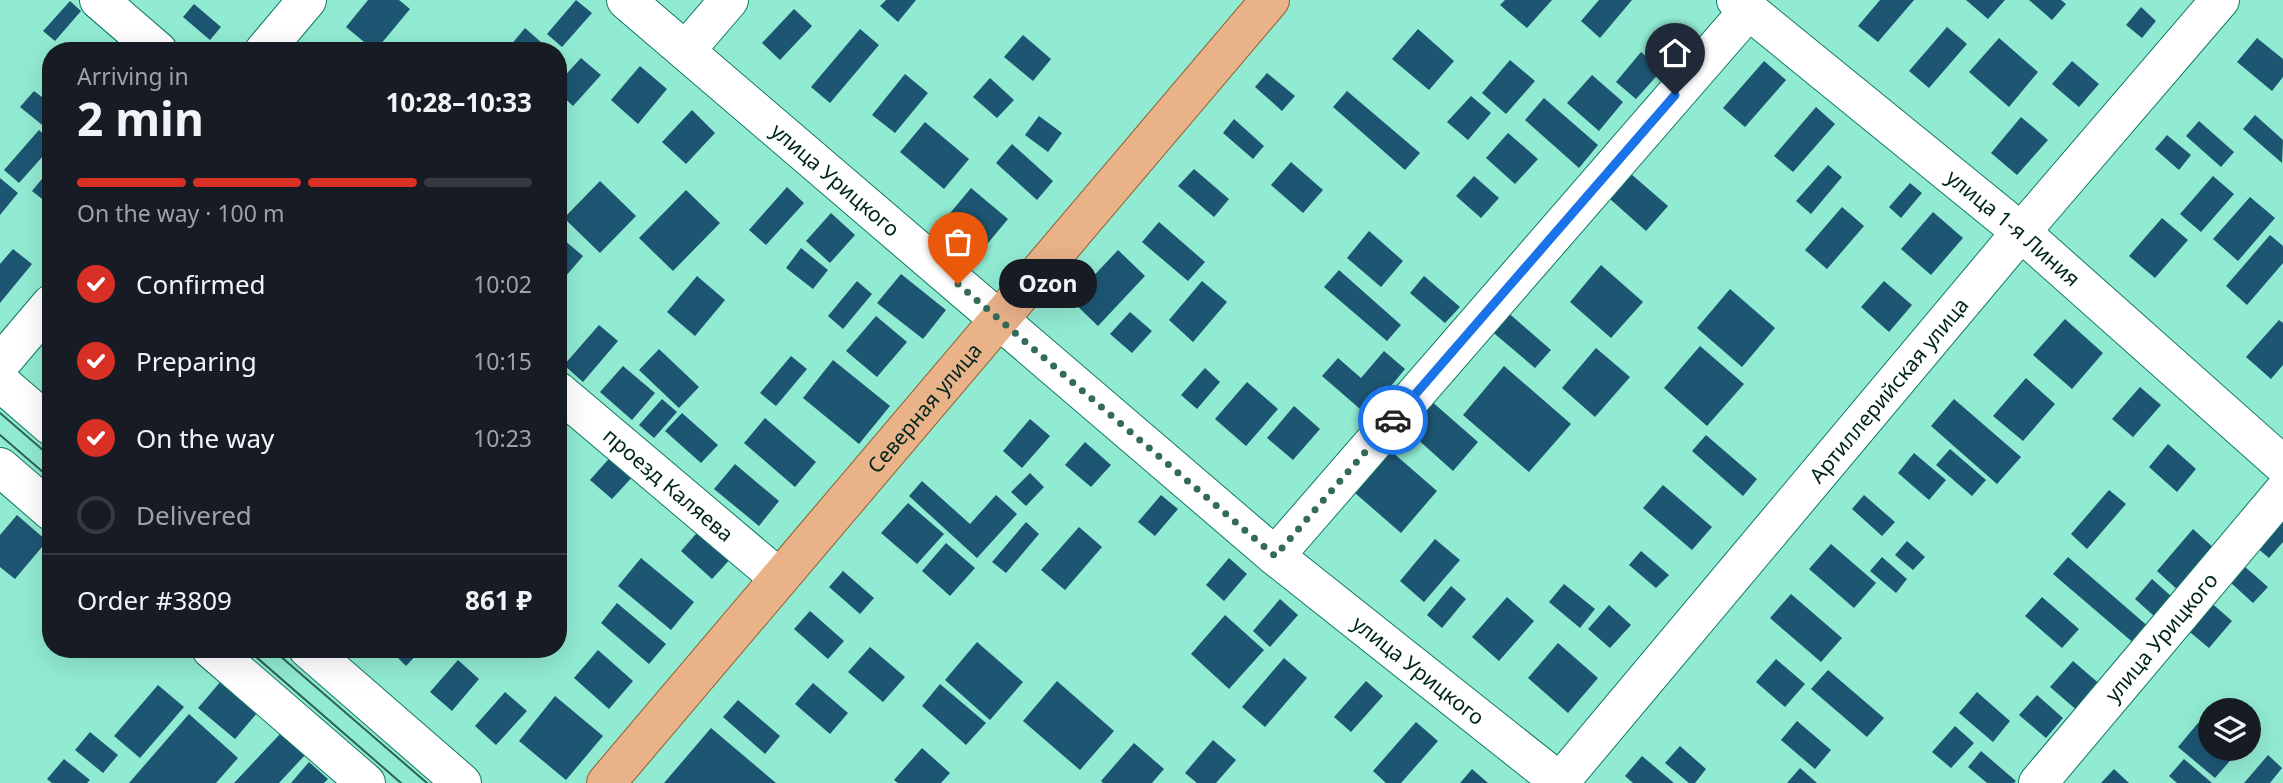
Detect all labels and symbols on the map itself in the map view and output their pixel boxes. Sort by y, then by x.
pin [1645,23,1705,95]
street label: улица Урицкого [765,117,906,243]
street label: улица 1-я Линия [1941,163,2086,292]
pin [928,212,988,284]
callout: Ozon [1000,260,1098,308]
street label: Артиллерийская улица [1803,291,1974,488]
street label: Северная улица [861,337,988,479]
courier [1358,385,1428,455]
street label: проезд Каляева [598,422,740,548]
street label: улица Урицкого [2098,566,2224,708]
street label: улица Урицкого [1347,609,1490,731]

